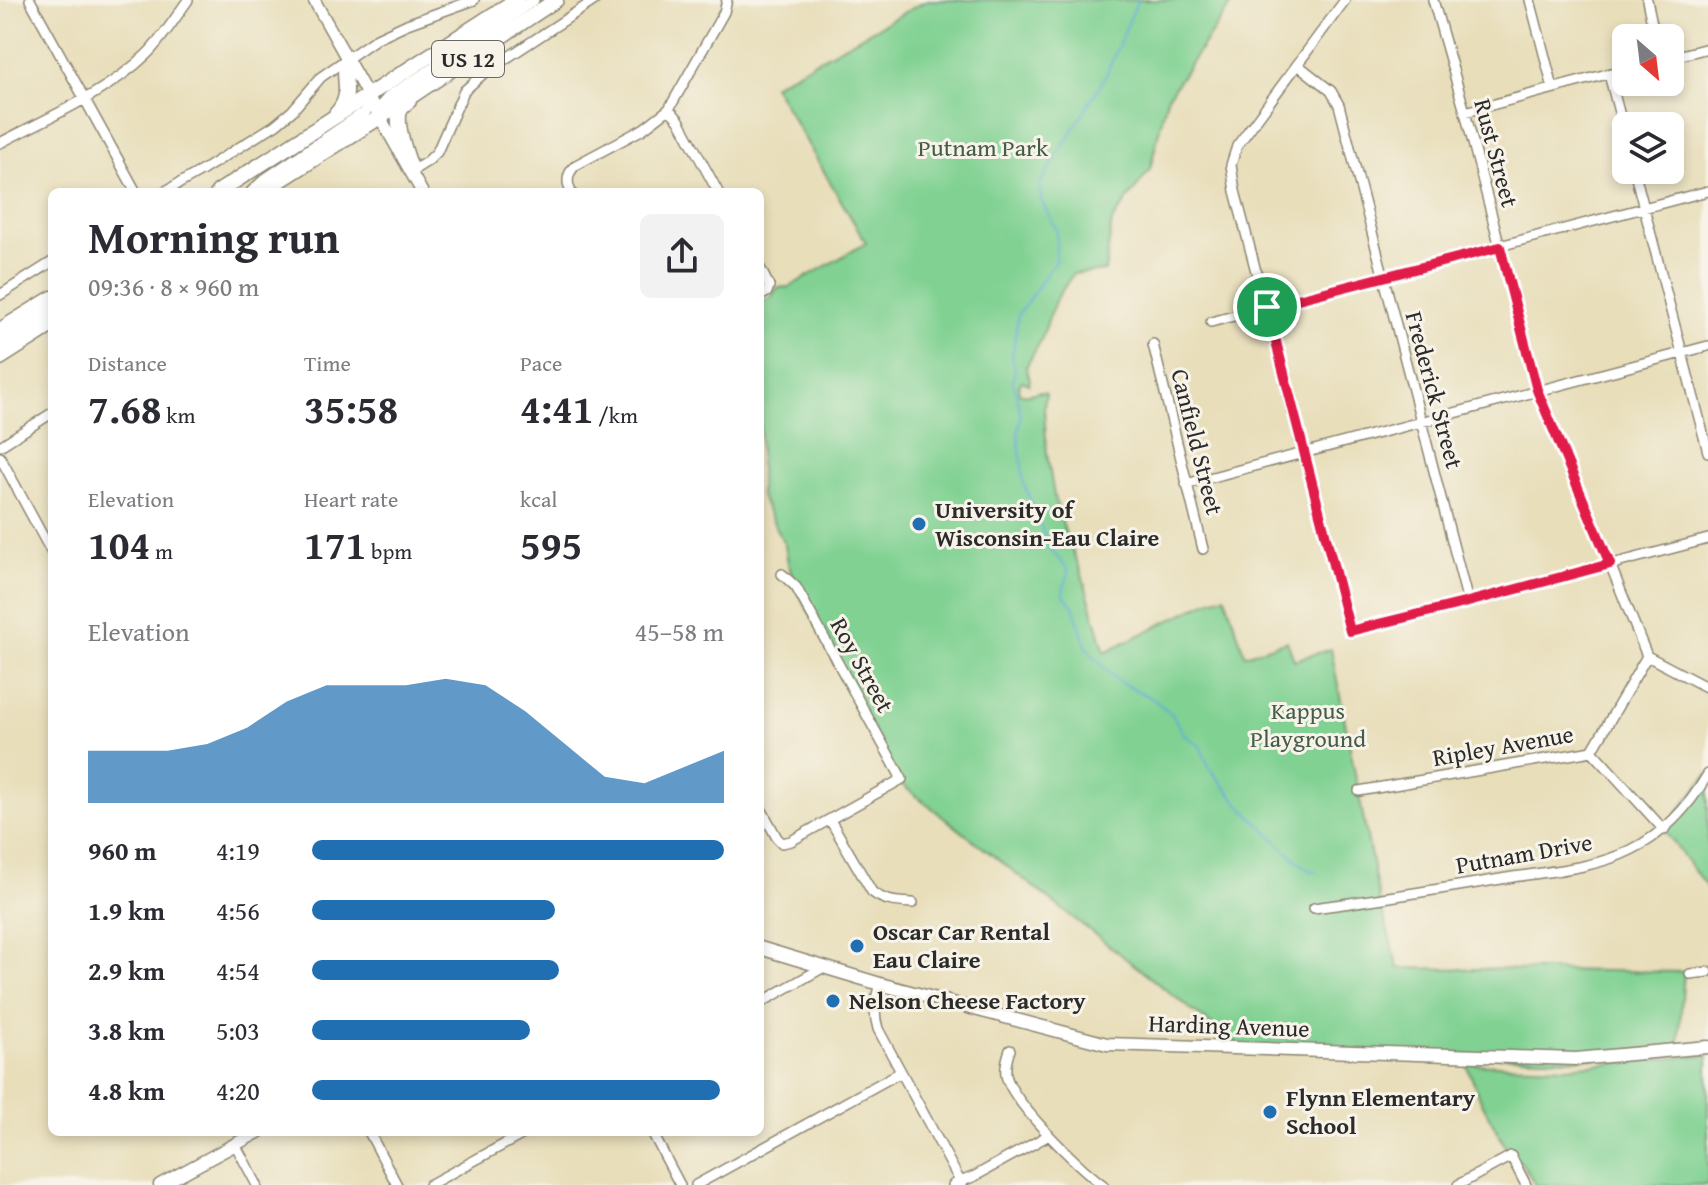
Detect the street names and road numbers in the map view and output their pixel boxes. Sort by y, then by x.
road number: US 12 [432,41,504,77]
street label: Rust Street [1465,95,1528,211]
street label: Frederick Street [1397,307,1472,473]
street label: Canfield Street [1162,365,1233,519]
street label: Roy Street [822,611,903,719]
street label: Ripley Avenue [1430,716,1576,775]
street label: Putnam Drive [1453,824,1595,883]
street label: Harding Avenue [1148,1005,1310,1046]

